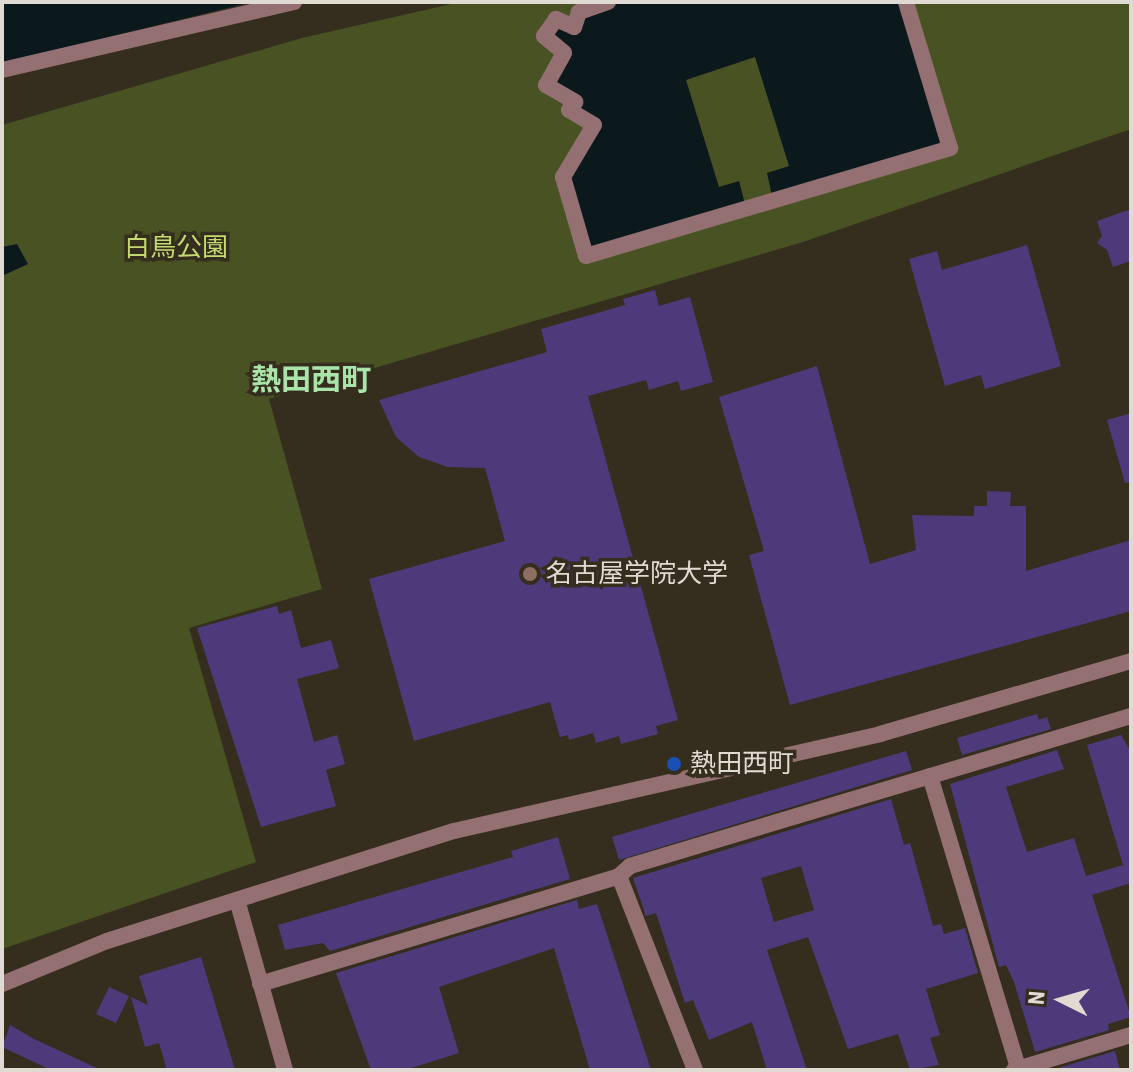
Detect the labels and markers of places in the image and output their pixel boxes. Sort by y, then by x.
place label: 名古屋学院大学 [546,558,728,590]
marker: 名古屋学院大学 [521,565,539,583]
place label: 熱田西町 [690,748,794,780]
marker: 熱田西町 [665,755,683,773]

